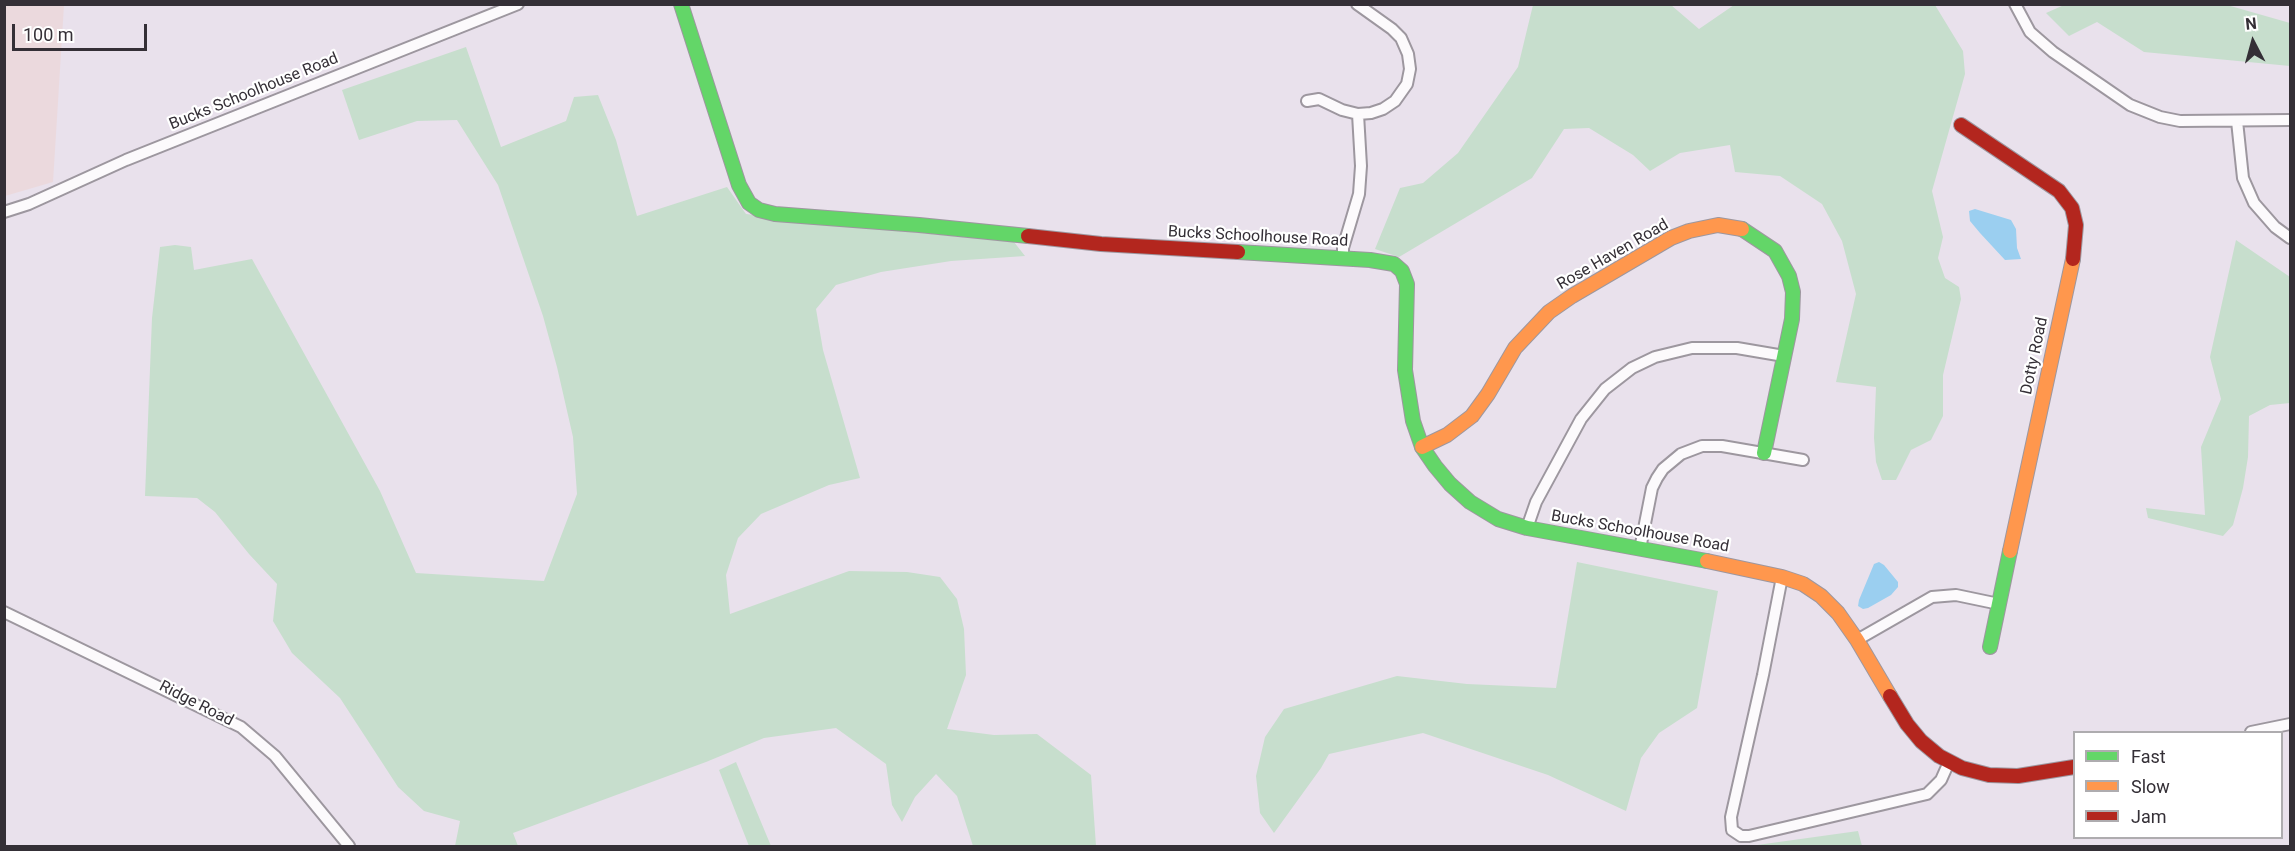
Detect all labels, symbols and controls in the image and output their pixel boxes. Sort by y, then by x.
scale bar [15,12,150,50]
north arrow [2223,12,2283,72]
text: N [2244,14,2258,34]
text: 100 m [23,24,74,45]
street label: Bucks Schoolhouse Road [167,49,341,135]
street label: Rose Haven Road [1554,215,1672,295]
street label: Bucks Schoolhouse Road [1167,223,1349,251]
street label: Dotty Road [2017,316,2053,396]
street label: Bucks Schoolhouse Road [1549,507,1731,557]
street label: Ridge Road [156,677,236,731]
legend [2073,731,2283,839]
text: Fast [2131,746,2166,767]
text: Slow [2131,776,2170,797]
text: Jam [2131,806,2167,827]

